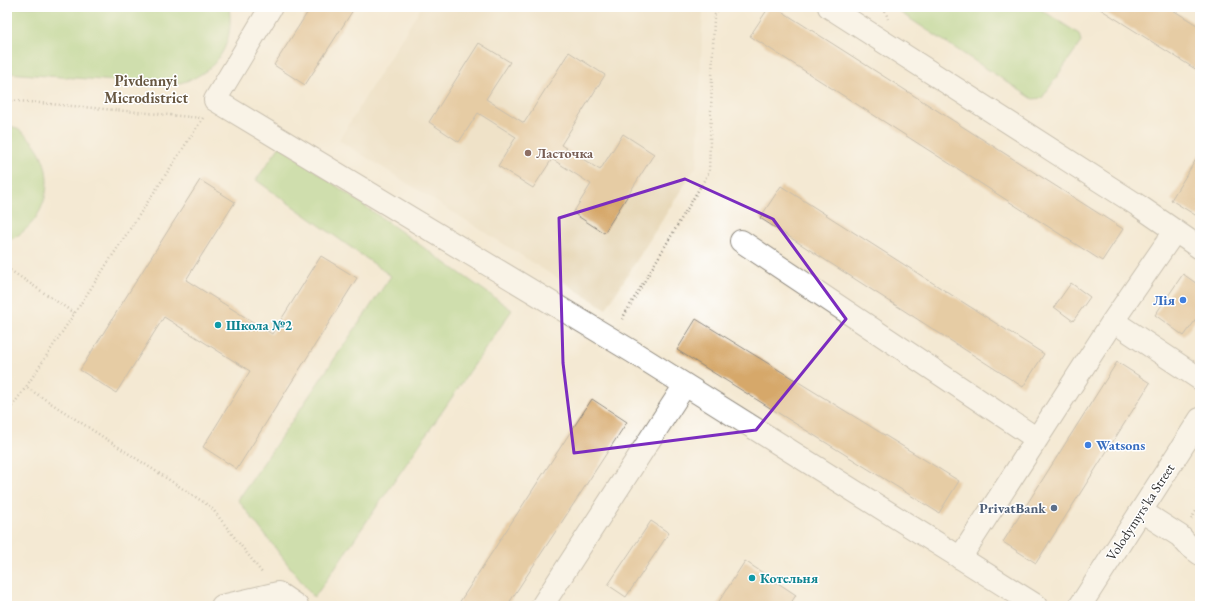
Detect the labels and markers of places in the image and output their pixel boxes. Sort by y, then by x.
place label: Ласточка [536,144,594,162]
marker: Ласточка [523,148,533,158]
place label: Лія [1153,291,1176,309]
marker: Лія [1178,295,1188,305]
place label: Школа №2 [226,316,293,334]
marker: Школа №2 [213,320,223,330]
place label: Watsons [1096,436,1145,454]
marker: Watsons [1083,440,1093,450]
place label: PrivatBank [979,499,1046,517]
marker: PrivatBank [1049,503,1059,513]
place label: Котельня [760,569,819,587]
marker: Котельня [747,573,757,583]

